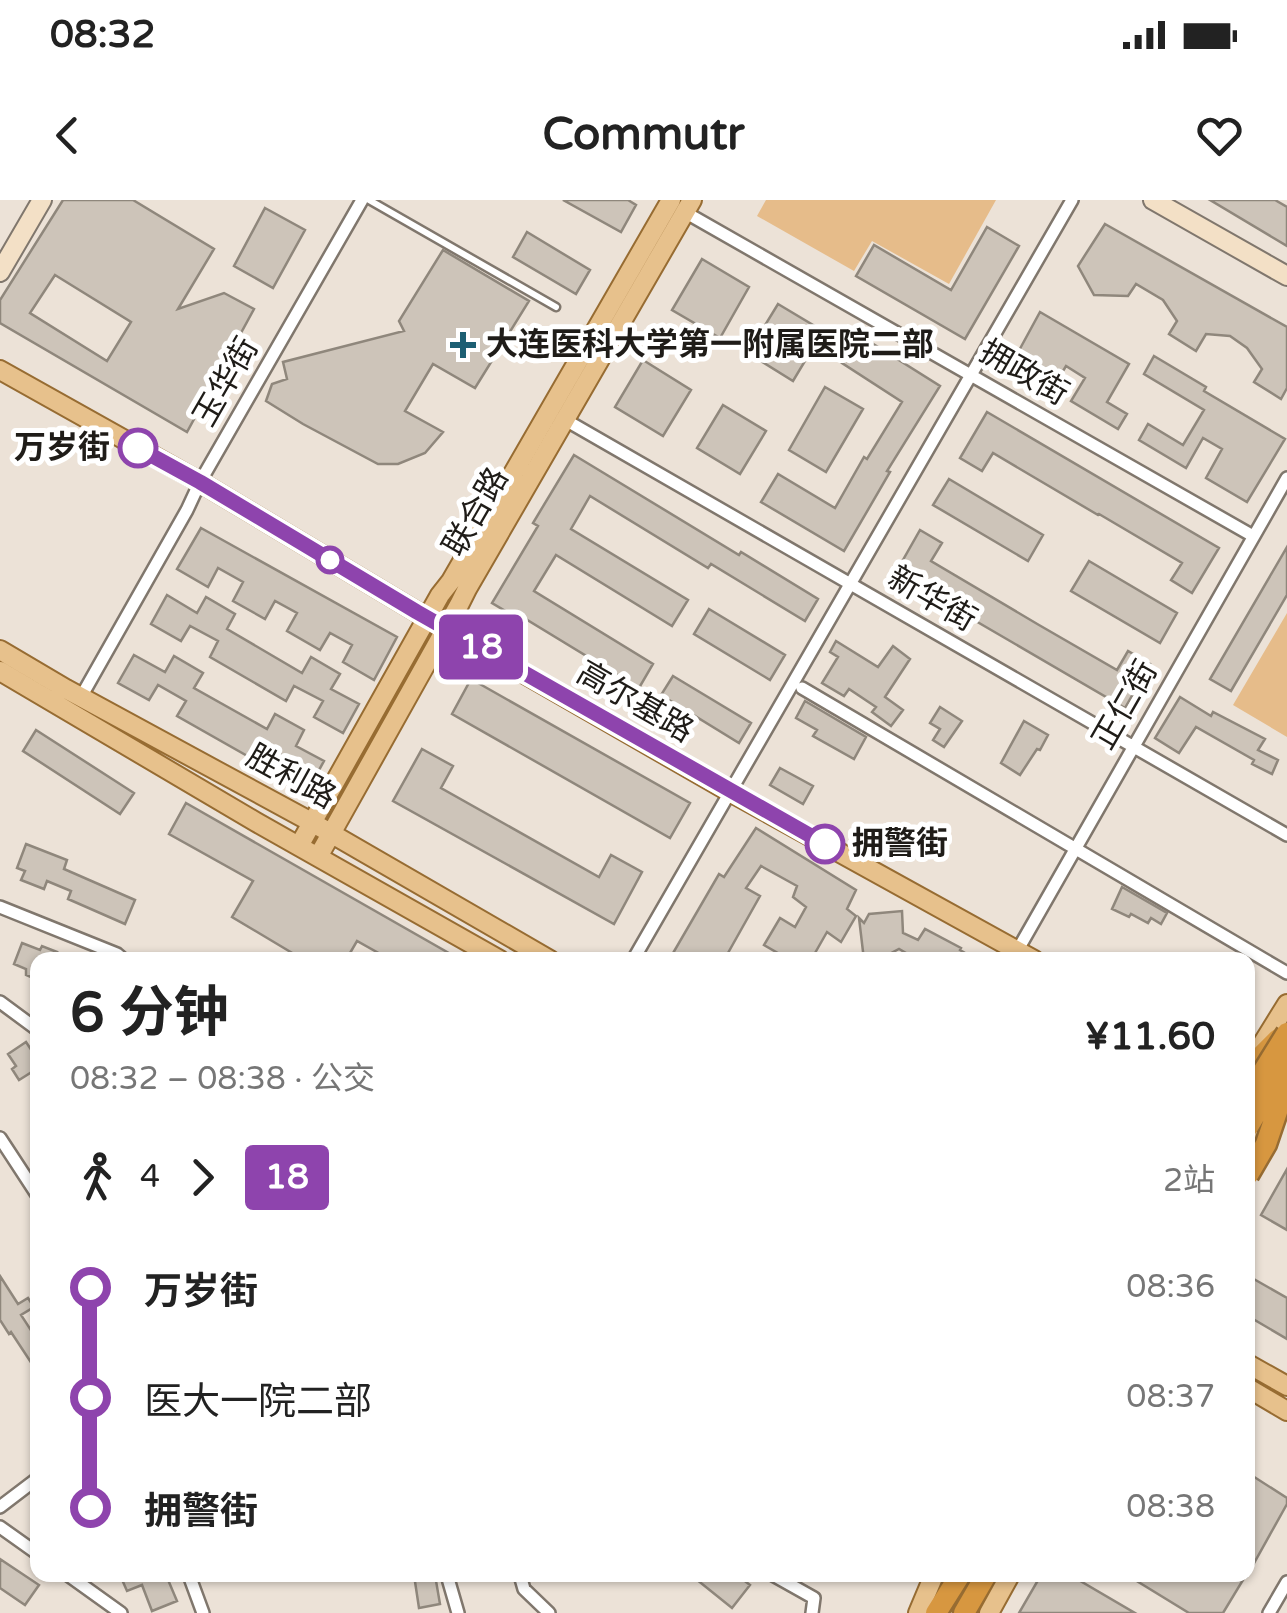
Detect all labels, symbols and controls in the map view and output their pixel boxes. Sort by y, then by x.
text: 08:32 [50,12,155,58]
icon: back [40,108,95,163]
text: Commutr [542,108,745,162]
icon: heart [1192,108,1247,163]
place label: 大连医科大学第一附属医院二部 [486,326,934,364]
street label: 玉华街 [186,331,266,433]
marker: 大连医科大学第一附属医院二部 [450,332,476,358]
street label: 拥政街 [973,333,1075,413]
place label: 万岁街 [14,429,110,467]
marker: 万岁街 [119,429,157,467]
street label: 联合路 [436,461,516,563]
unlabelled marker [317,547,343,573]
street label: 新华街 [881,559,983,639]
line badge: 18 [436,614,526,680]
text: 18 [459,626,503,668]
street label: 高尔基路 [570,654,700,750]
street label: 正仁街 [1085,654,1165,756]
street label: 胜利路 [240,737,342,817]
marker: 拥警街 [806,825,844,863]
place label: 拥警街 [852,825,948,863]
text: 6 分钟 [70,981,229,1047]
text: ¥11.60 [1085,1014,1215,1060]
text: 08:32 – 08:38 · 公交 [70,1060,375,1098]
icon: walk [70,1150,125,1205]
icon: forward [175,1150,230,1205]
text: 18 [265,1156,309,1198]
text: 4 [140,1158,160,1196]
text: 2站 [1163,1162,1215,1200]
text: 08:36 [1126,1268,1215,1306]
text: 万岁街 [144,1269,258,1315]
text: 08:37 [1126,1378,1215,1416]
text: 医大一院二部 [144,1379,372,1425]
text: 08:38 [1126,1488,1215,1526]
text: 拥警街 [144,1489,258,1535]

